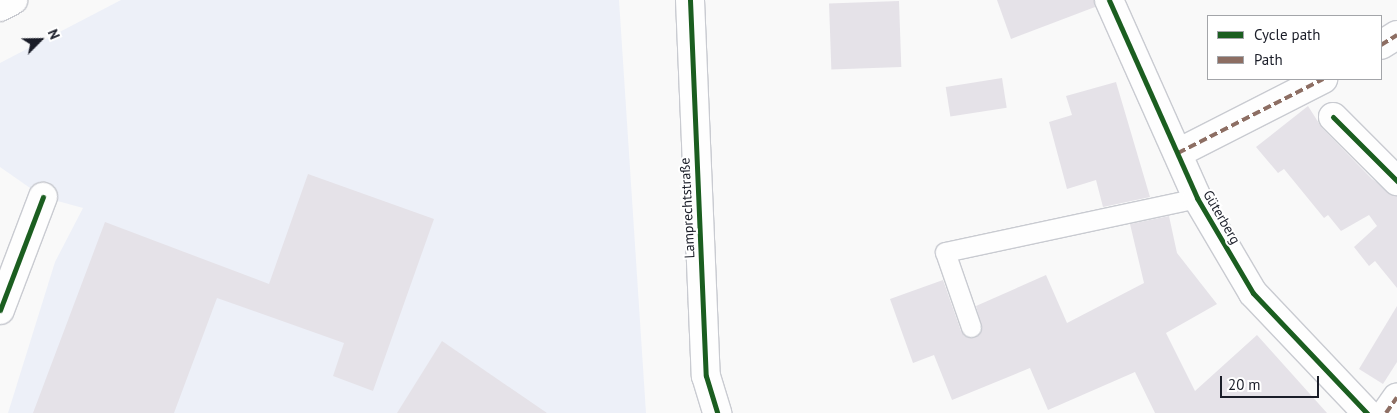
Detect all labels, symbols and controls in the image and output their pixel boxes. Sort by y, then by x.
north arrow [15,15,65,65]
legend [1207,15,1382,80]
text: Cycle path [1254,25,1320,44]
text: N [44,26,64,42]
text: Path [1254,50,1283,69]
street label: Lamprechtstraße [676,157,698,259]
street label: Güterberg [1200,187,1244,247]
scale bar [1222,366,1321,398]
text: 20 m [1228,375,1261,394]

